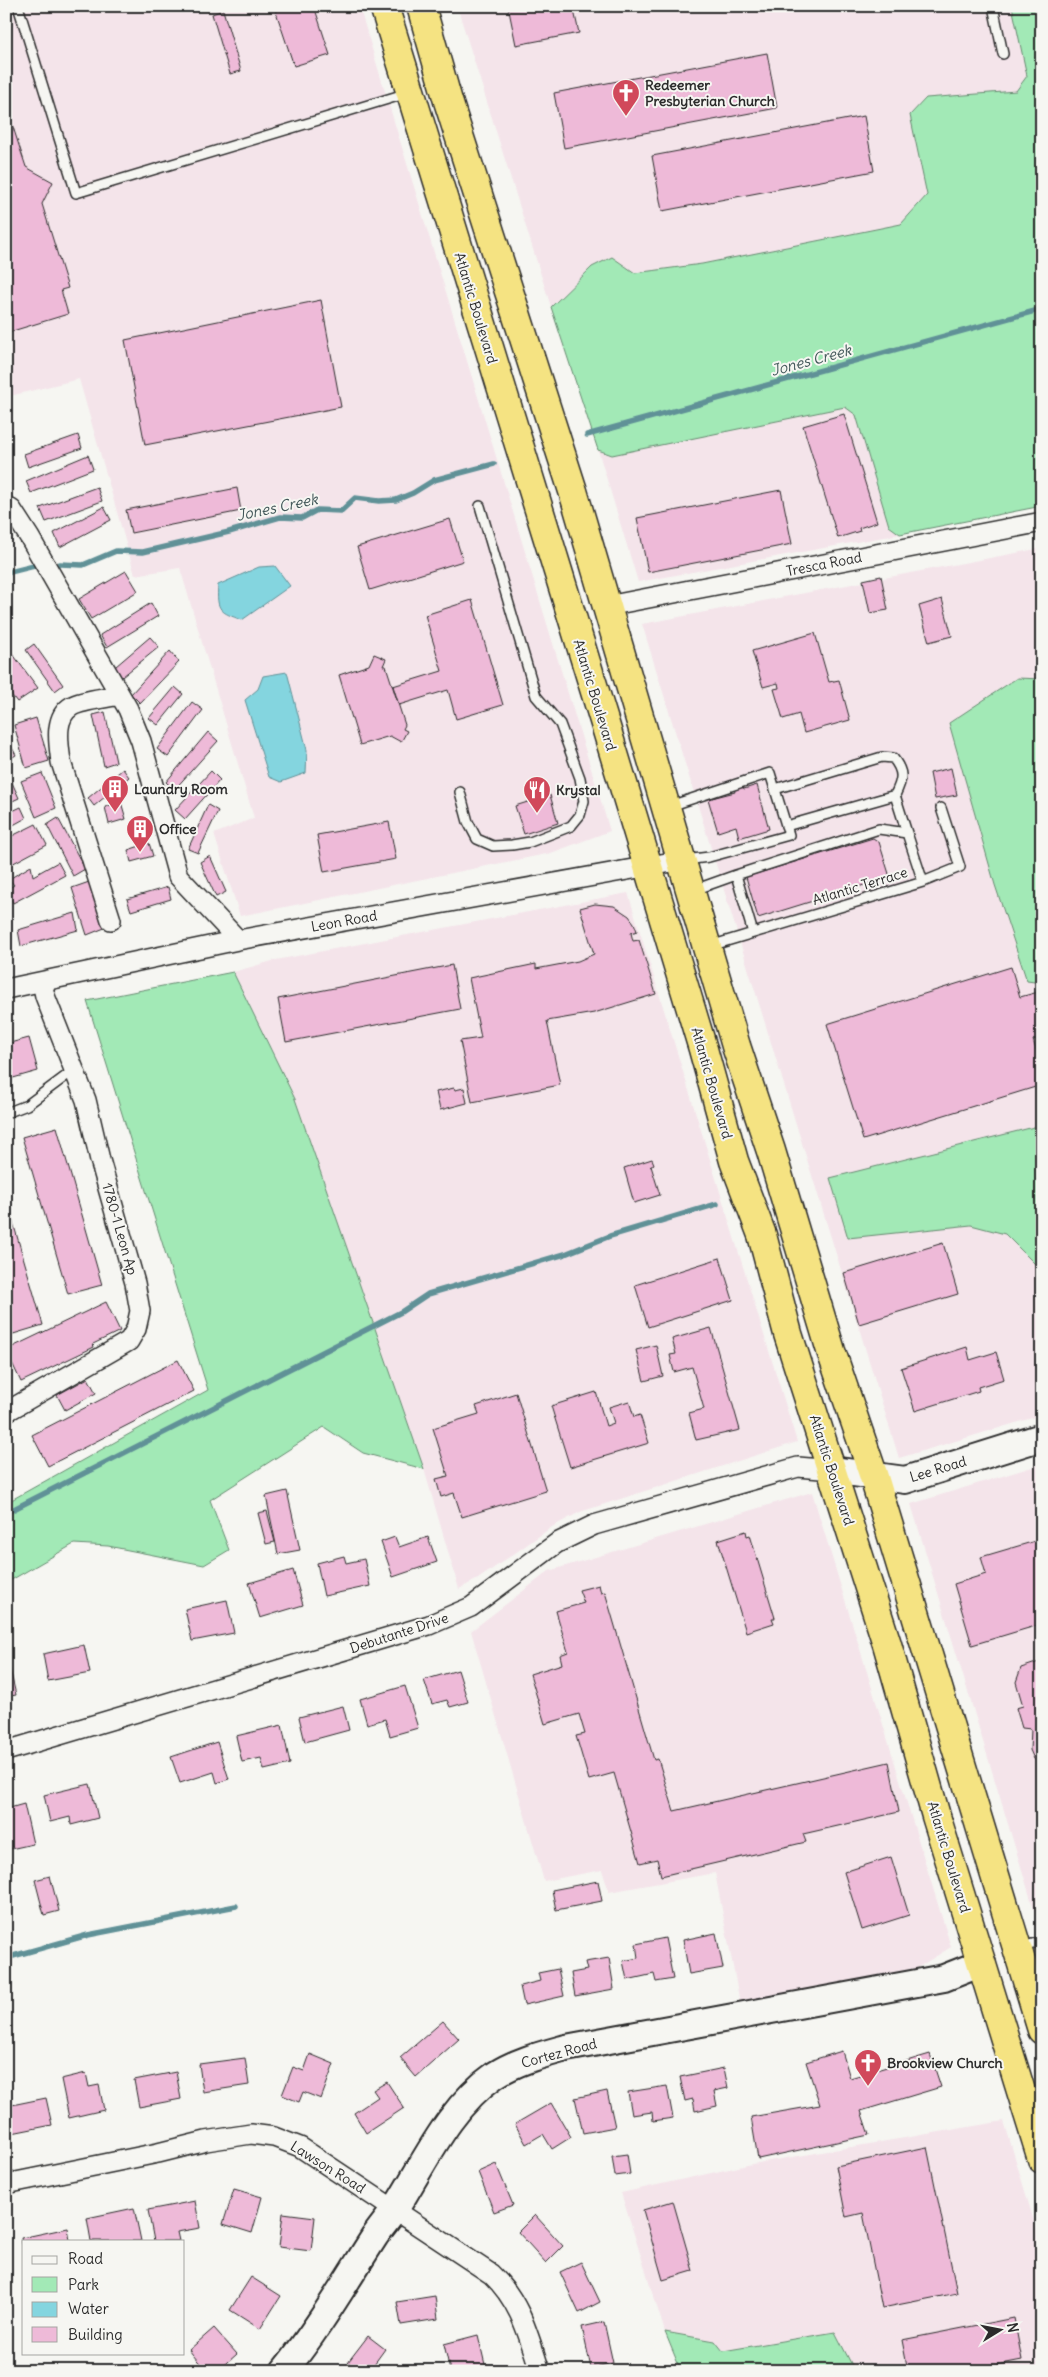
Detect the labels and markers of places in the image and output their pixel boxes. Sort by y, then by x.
place label: Redeemer Presbyterian Church [645,76,775,110]
church icon: Redeemer Presbyterian Church [611,78,641,117]
building icon: Laundry Room [100,774,130,813]
restaurant icon: Krystal [522,775,552,814]
place label: Laundry Room [134,780,228,798]
place label: Krystal [556,781,601,799]
building icon: Office [125,814,155,853]
place label: Office [159,820,197,838]
church icon: Brookview Church [853,2048,883,2087]
place label: Brookview Church [887,2054,1003,2072]

